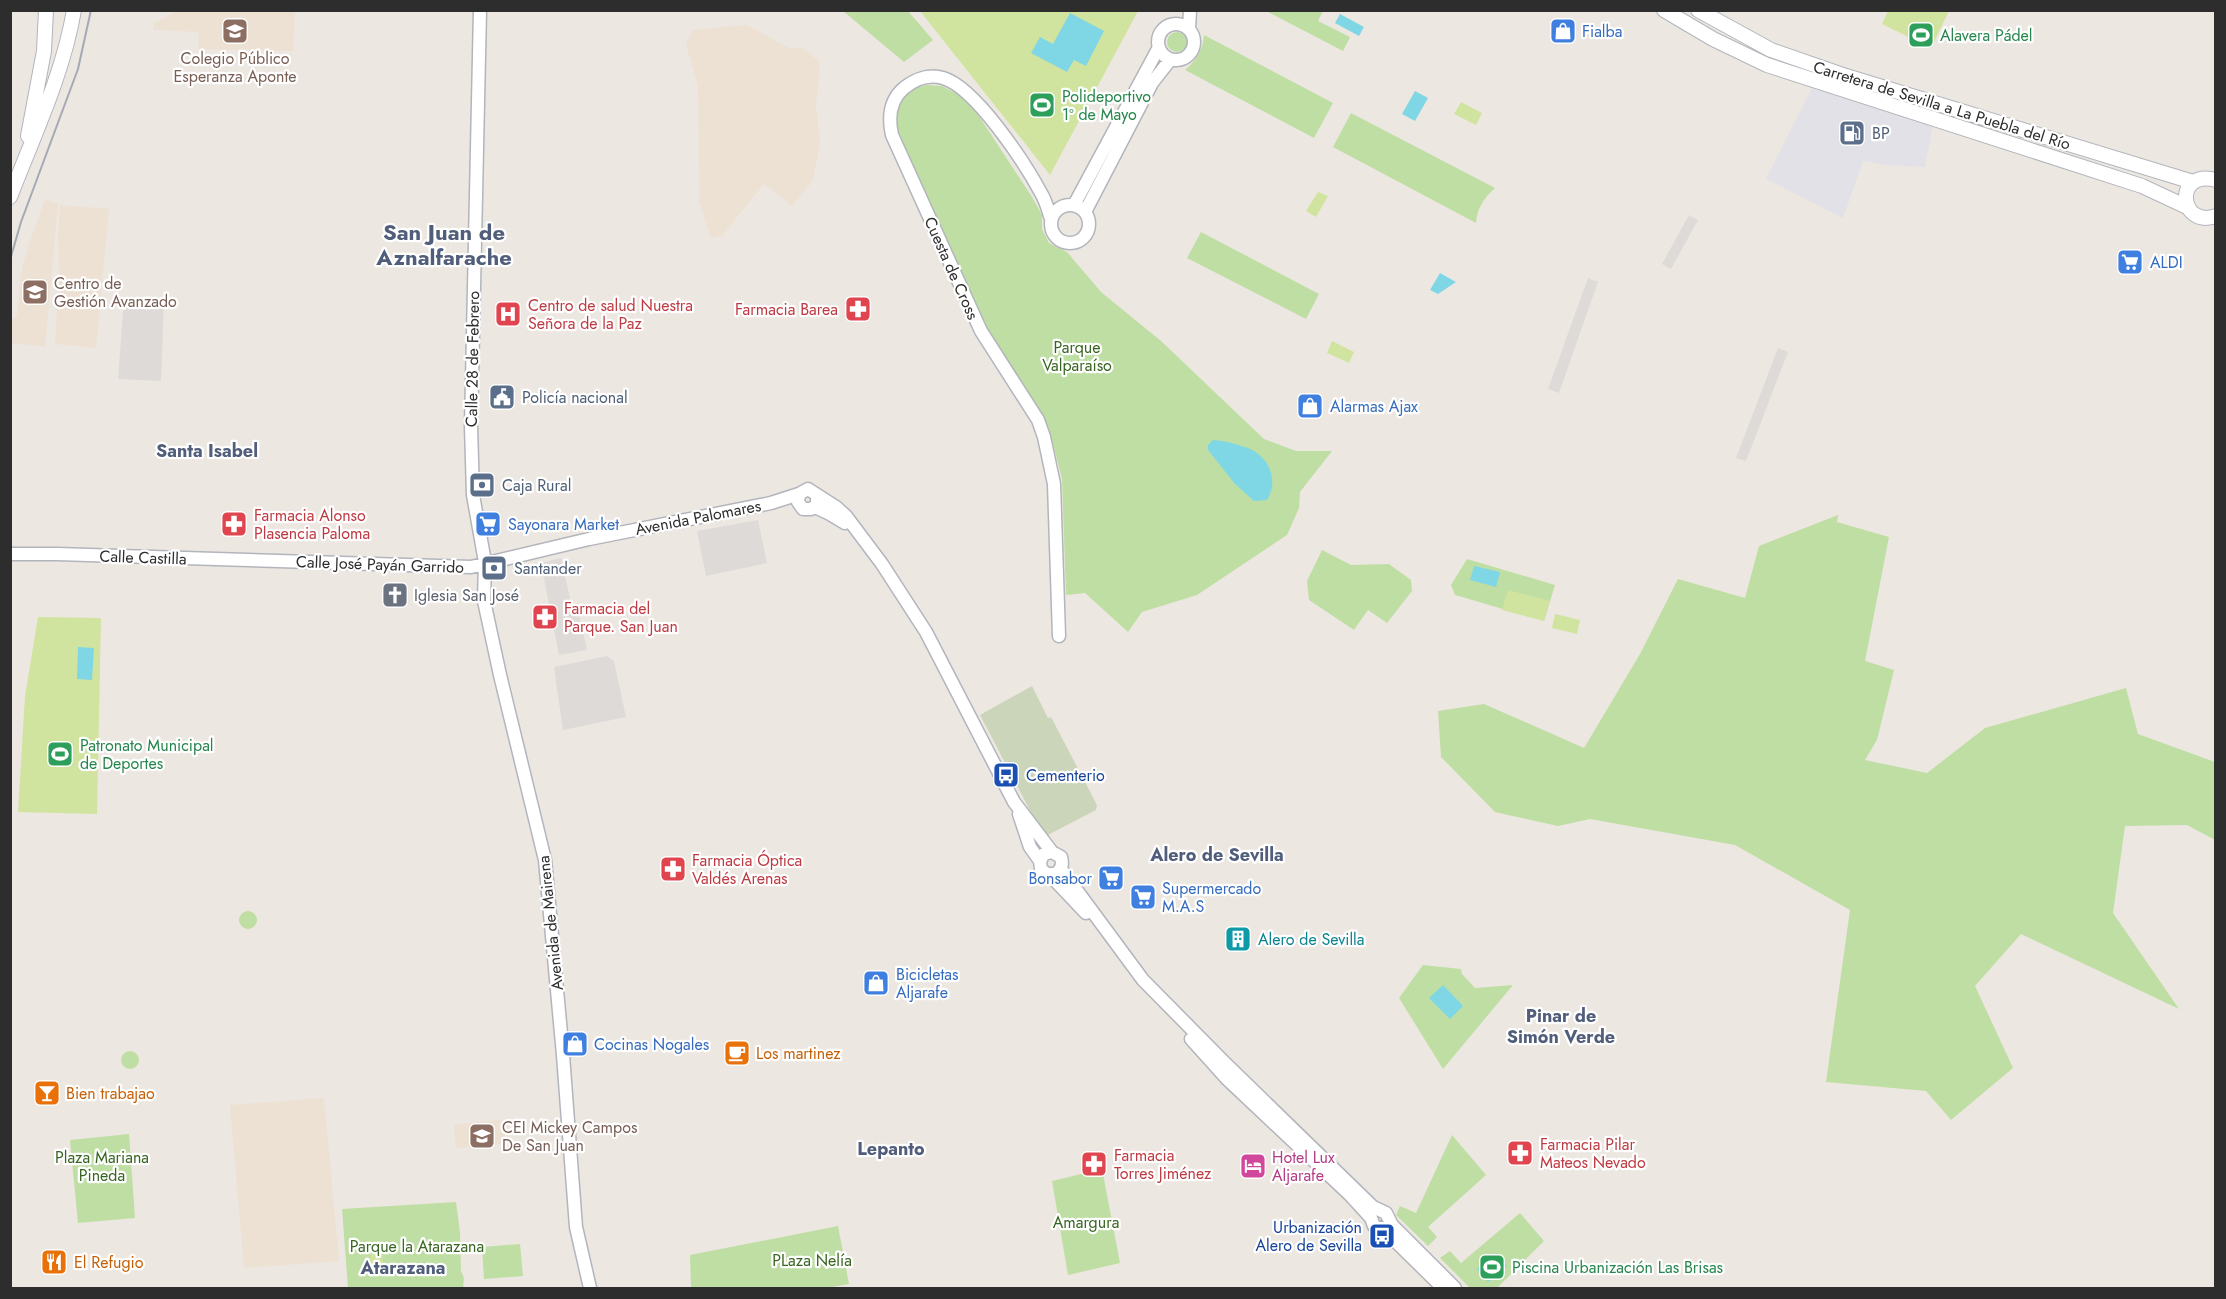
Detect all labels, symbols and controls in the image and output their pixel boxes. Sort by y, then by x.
school or university icon: Colegio Público Esperanza Aponte [220,16,250,46]
shop icon: Fialba [1548,16,1578,46]
place label: Fialba [1582,20,1622,43]
sports icon: Alavera Pádel [1906,20,1936,50]
place label: Alavera Pádel [1940,24,2032,47]
place label: Colegio Público Esperanza Aponte [174,47,296,88]
street label: Carretera de Sevilla a La Puebla del Río [1810,55,2074,156]
place label: Polideportivo 1º de Mayo [1062,85,1151,126]
sports icon: Polideportivo 1º de Mayo [1027,90,1057,120]
fuel station icon: BP [1837,118,1867,148]
place label: BP [1872,122,1890,145]
street label: Cuesta de Cross [919,213,984,323]
district label: San Juan de Aznalfarache [375,216,512,273]
supermarket icon: ALDI [2115,247,2145,277]
place label: ALDI [2150,251,2183,274]
place label: Centro de Gestión Avanzado [54,272,177,313]
school or university icon: Centro de Gestión Avanzado [20,277,50,307]
street label: Calle 28 de Febrero [460,290,485,427]
place label: Centro de salud Nuestra Señora de la Paz [528,294,693,335]
pharmacy icon: Farmacia Barea [843,294,873,324]
place label: Farmacia Barea [735,298,838,321]
hospital icon: Centro de salud Nuestra Señora de la Paz [493,299,523,329]
park label: Parque Valparaíso [1042,336,1112,377]
public building icon: Policía nacional [487,382,517,412]
place label: Policía nacional [522,386,628,409]
shop icon: Alarmas Ajax [1295,391,1325,421]
place label: Alarmas Ajax [1330,395,1418,418]
district label: Santa Isabel [156,438,258,464]
bank icon: Caja Rural [467,470,497,500]
place label: Caja Rural [502,474,571,497]
street label: Avenida Palomares [633,494,763,541]
place label: Farmacia Alonso Plasencia Paloma [254,504,370,545]
pharmacy icon: Farmacia Alonso Plasencia Paloma [219,509,249,539]
supermarket icon: Sayonara Market [473,509,503,539]
place label: Sayonara Market [508,513,619,536]
street label: Calle Castilla [99,544,187,571]
street label: Calle José Payán Garrido [296,550,465,579]
bank icon: Santander [479,553,509,583]
place label: Santander [514,557,582,580]
church icon: Iglesia San José [380,580,410,610]
place label: Iglesia San José [414,584,519,607]
place label: Farmacia del Parque. San Juan [564,597,678,638]
pharmacy icon: Farmacia del Parque. San Juan [530,602,560,632]
place label: Patronato Municipal de Deportes [80,734,214,775]
sports icon: Patronato Municipal de Deportes [45,739,75,769]
bus stop icon: Cementerio [991,760,1021,790]
place label: Cementerio [1026,764,1105,787]
district label: Alero de Sevilla [1149,842,1284,868]
place label: Farmacia Óptica Valdés Arenas [692,849,802,890]
street label: Avenida de Mairena [532,854,569,992]
pharmacy icon: Farmacia Óptica Valdés Arenas [658,854,688,884]
supermarket icon: Bonsabor [1096,863,1126,893]
place label: Bonsabor [1028,867,1093,890]
place label: Supermercado M.A.S [1162,877,1261,918]
supermarket icon: Supermercado M.A.S [1128,882,1158,912]
building icon: Alero de Sevilla [1223,924,1253,954]
place label: Alero de Sevilla [1258,928,1364,951]
place label: Bicicletas Aljarafe [896,963,958,1004]
shop icon: Bicicletas Aljarafe [861,968,891,998]
district label: Pinar de Simón Verde [1507,1003,1615,1050]
shop icon: Cocinas Nogales [560,1029,590,1059]
place label: Cocinas Nogales [594,1033,709,1056]
cafe icon: Los martinez [722,1038,752,1068]
place label: Los martinez [756,1042,841,1065]
bar icon: Bien trabajao [32,1078,62,1108]
place label: Bien trabajao [66,1082,155,1105]
place label: CEI Mickey Campos De San Juan [502,1116,637,1157]
school or university icon: CEI Mickey Campos De San Juan [467,1121,497,1151]
place label: Farmacia Pilar Mateos Nevado [1540,1133,1646,1174]
district label: Lepanto [857,1136,925,1162]
pharmacy icon: Farmacia Pilar Mateos Nevado [1505,1138,1535,1168]
place label: Farmacia Torres Jiménez [1114,1144,1212,1185]
park label: Plaza Mariana Pineda [55,1146,149,1187]
place label: Hotel Lux Aljarafe [1272,1146,1335,1187]
pharmacy icon: Farmacia Torres Jiménez [1079,1149,1109,1179]
hotel icon: Hotel Lux Aljarafe [1238,1151,1268,1181]
park label: Amargura [1053,1211,1119,1234]
place label: Urbanización Alero de Sevilla [1256,1216,1362,1257]
bus stop icon: Urbanización Alero de Sevilla [1367,1221,1397,1251]
park label: Parque la Atarazana [350,1235,484,1258]
restaurant icon: El Refugio [39,1247,69,1277]
park label: PLaza Nelía [772,1249,852,1272]
place label: El Refugio [74,1251,144,1274]
sports icon: Piscina Urbanización Las Brisas [1477,1252,1507,1282]
district label: Atarazana [360,1255,445,1281]
place label: Piscina Urbanización Las Brisas [1512,1256,1723,1279]

